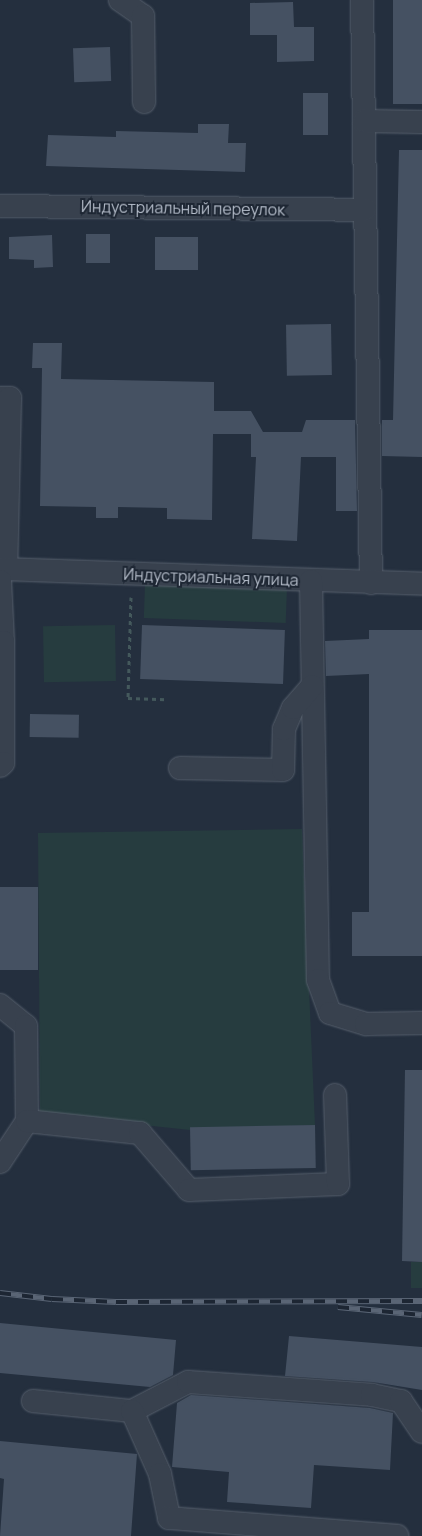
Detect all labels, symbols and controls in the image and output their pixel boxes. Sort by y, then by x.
street label: Индустриальный переулок [81,197,285,219]
street label: Индустриальная улица [123,564,299,590]

